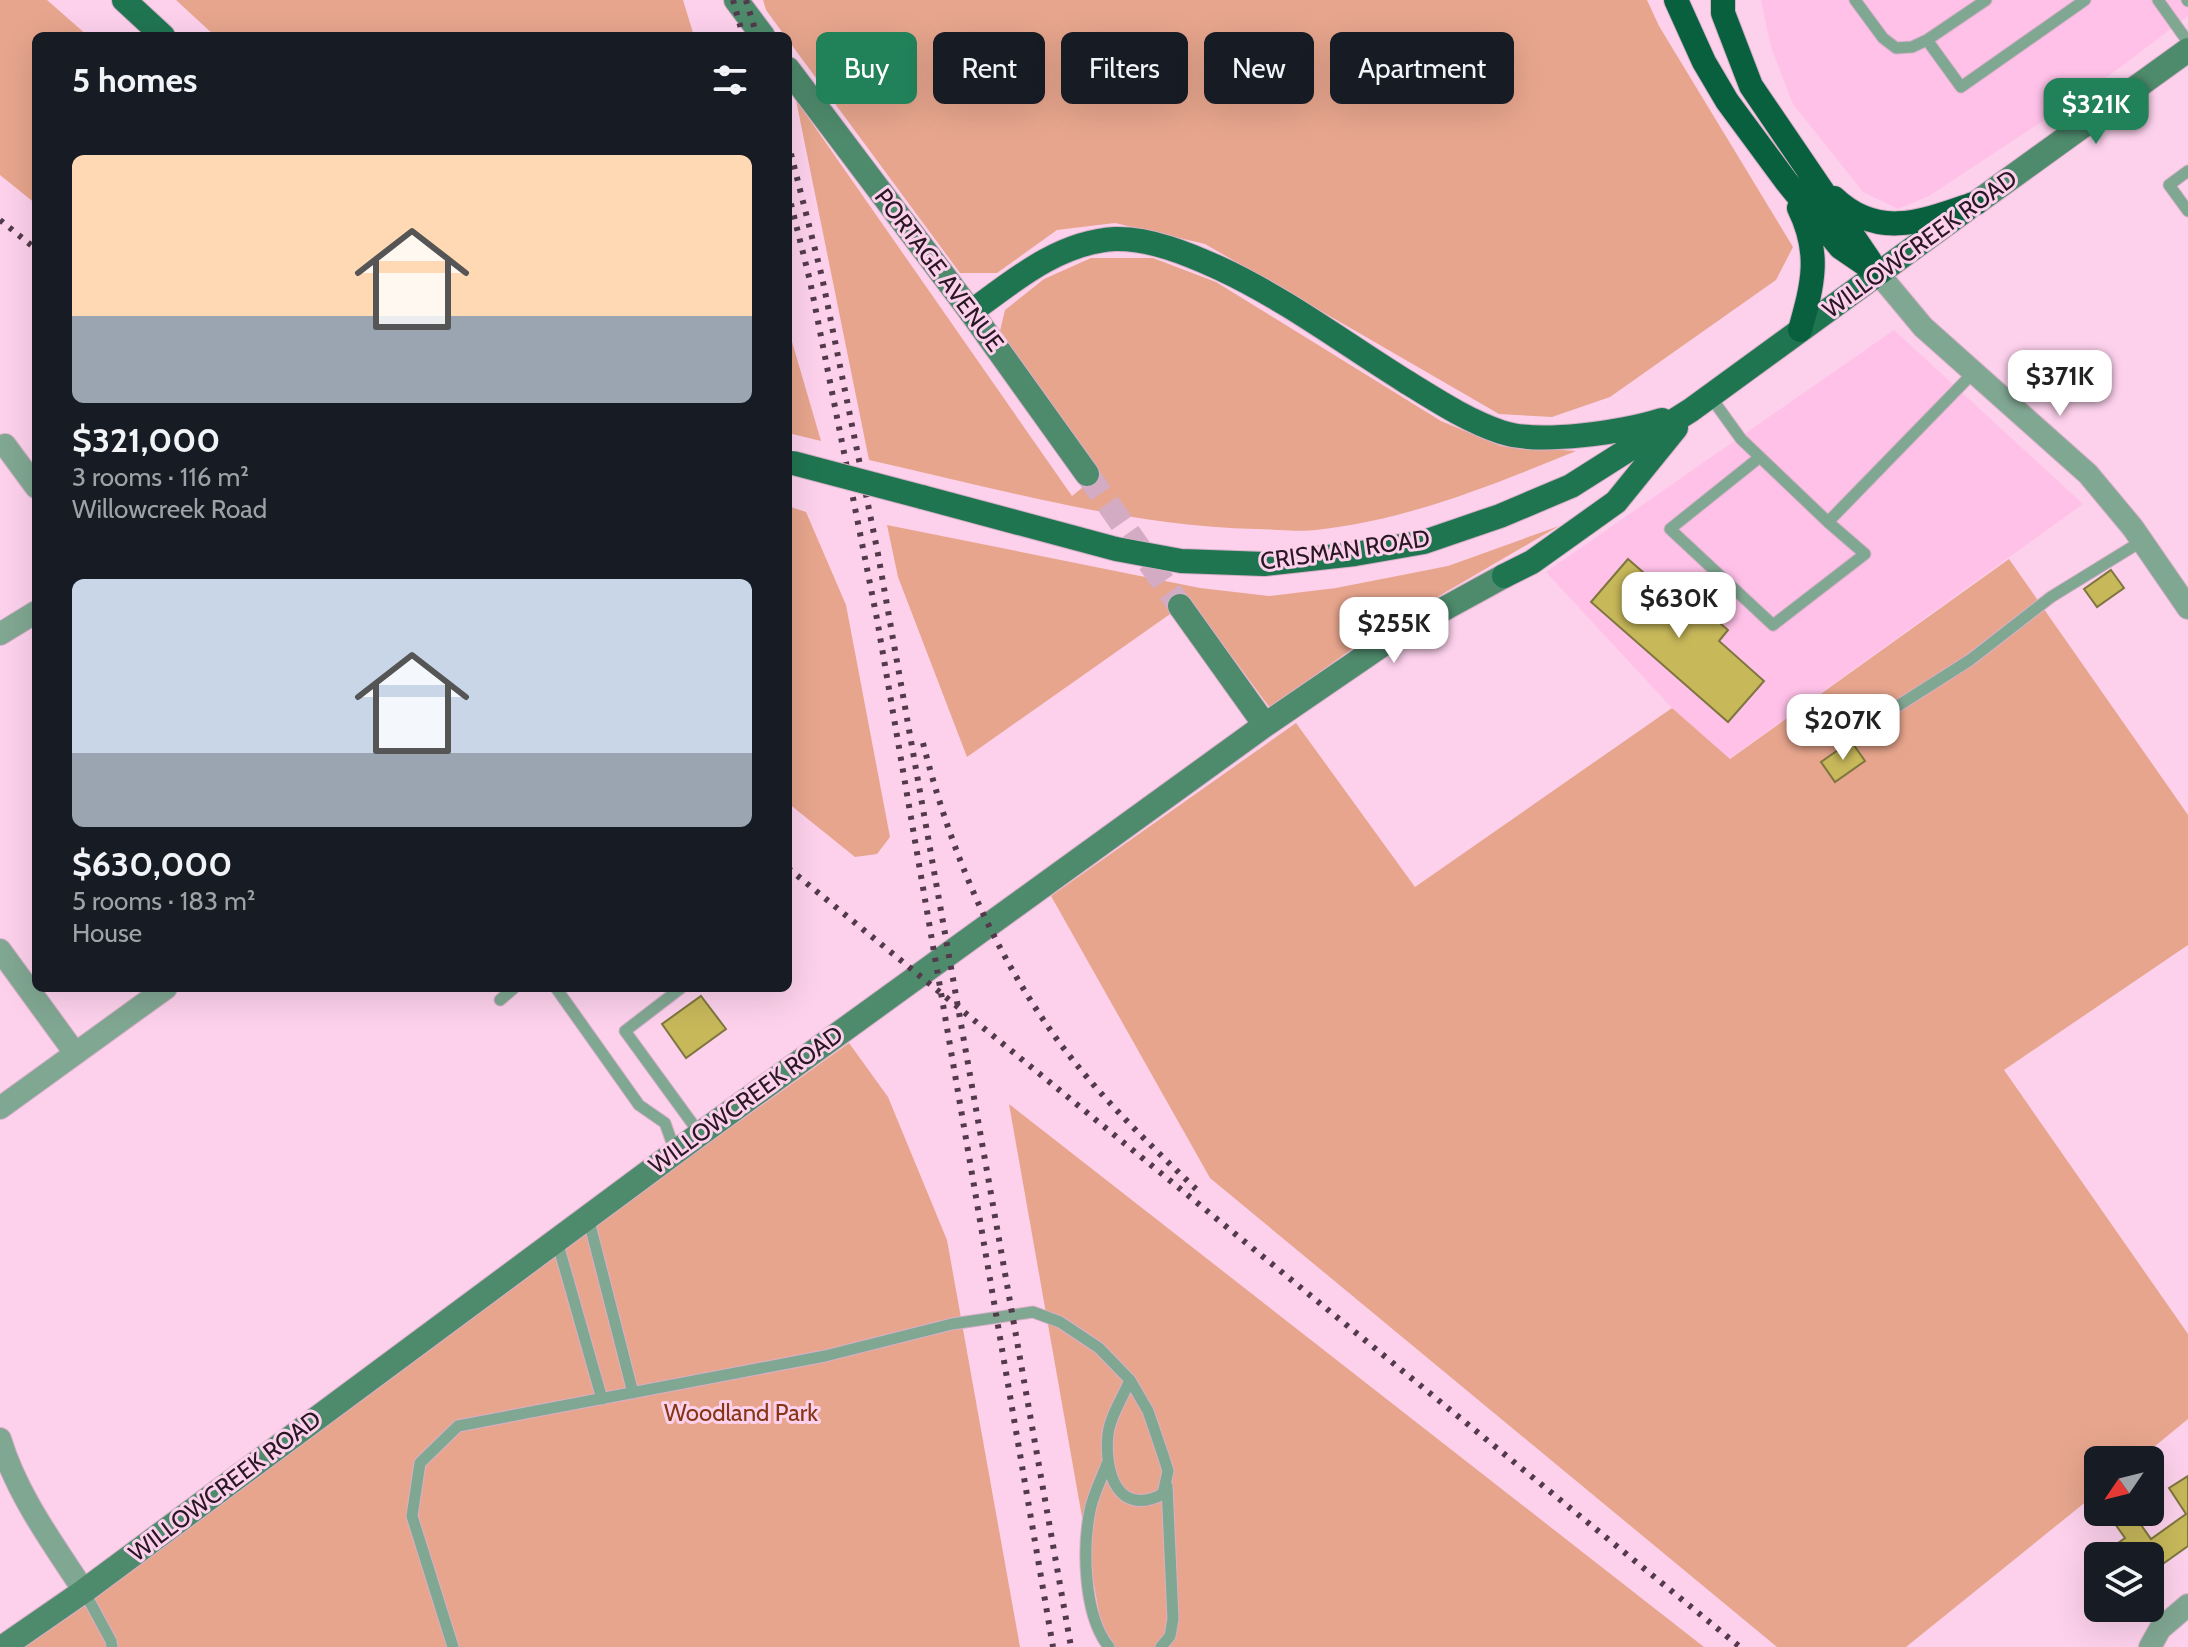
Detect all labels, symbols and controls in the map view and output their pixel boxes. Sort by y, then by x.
chip: Buy [816,32,917,104]
chip: Rent [933,32,1045,104]
chip: Filters [1061,32,1188,104]
chip: New [1204,32,1314,104]
chip: Apartment [1330,32,1514,104]
icon: filters [708,58,752,102]
text: 5 homes [72,59,197,101]
pin: $321K [2040,78,2152,146]
text: $321K [2062,88,2130,120]
street label: WILLOWCREEK ROAD [1817,163,2022,324]
street label: PORTAGE AVENUE [869,183,1010,357]
icon: home [340,207,484,351]
pin: $371K [2004,350,2116,418]
text: $371K [2026,360,2094,392]
text: $321,000 [72,419,220,461]
text: 3 rooms · 116 m² [72,461,249,493]
text: Willowcreek Road [72,493,267,525]
street label: CRISMAN ROAD [1258,523,1432,576]
pin: $630K [1623,572,1735,640]
text: $630K [1640,582,1718,614]
pin: $255K [1338,597,1450,665]
text: $255K [1357,607,1431,639]
icon: home [340,631,484,775]
pin: $207K [1787,694,1899,762]
text: $207K [1805,704,1881,736]
text: $630,000 [72,843,232,885]
text: 5 rooms · 183 m² [72,885,255,917]
text: House [72,917,142,949]
street label: WILLOWCREEK ROAD [643,1019,848,1180]
park label: Woodland Park [664,1398,818,1427]
street label: WILLOWCREEK ROAD [123,1404,326,1567]
north arrow [2084,1446,2164,1526]
map controls [2084,1446,2164,1622]
button: layers [2084,1542,2164,1622]

